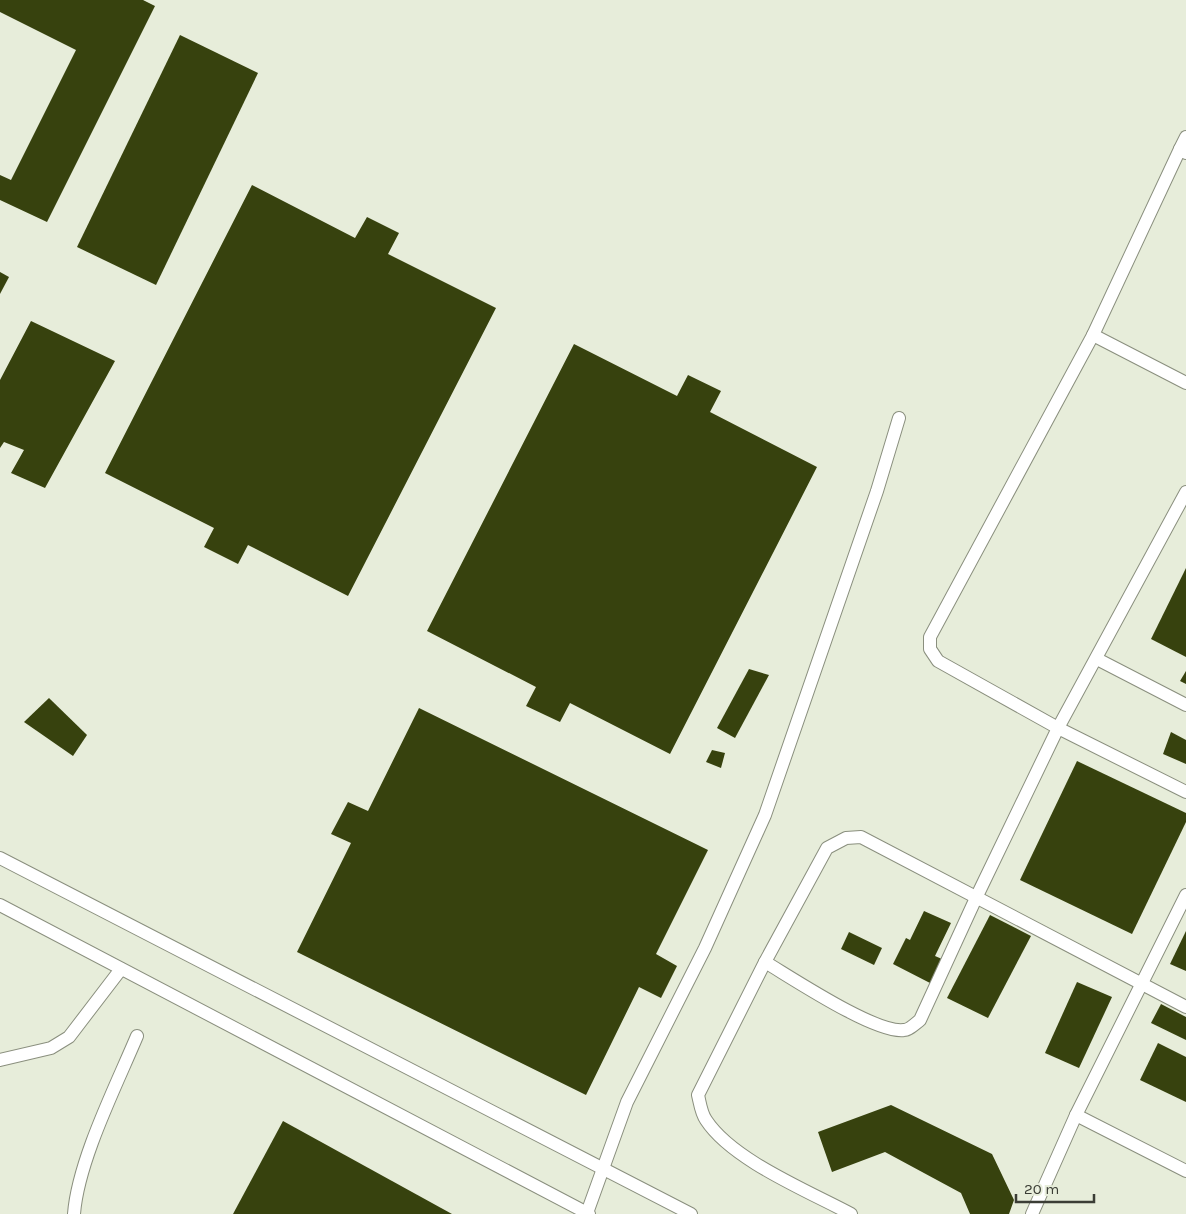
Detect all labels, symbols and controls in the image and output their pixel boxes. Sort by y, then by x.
scale bar [1016,1172,1094,1204]
text: 20 m [1024,1180,1059,1198]

